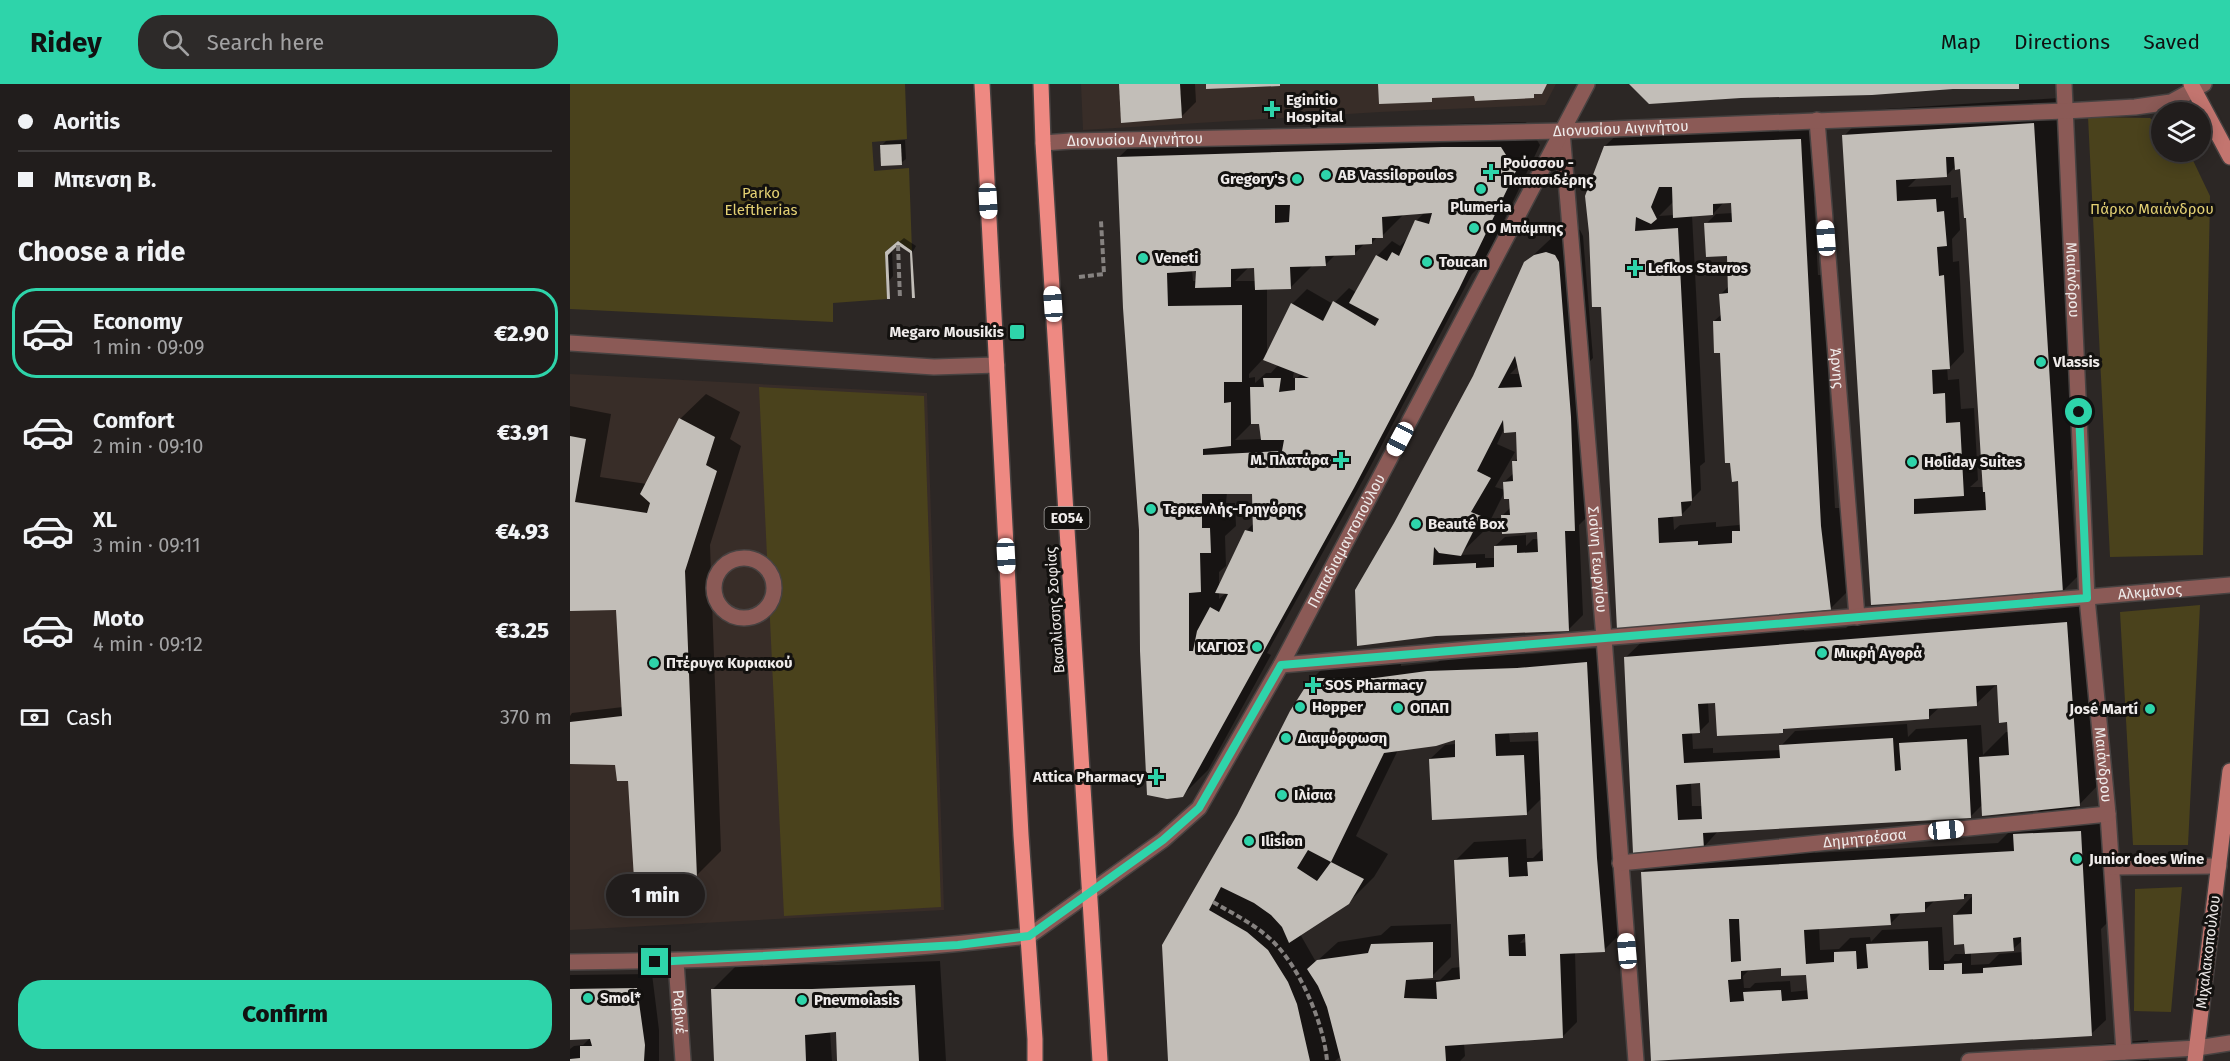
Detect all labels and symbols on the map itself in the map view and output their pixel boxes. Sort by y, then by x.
place label: Eginitio Hospital [1286,91,1344,126]
marker: Eginitio Hospital [1263,100,1281,118]
street label: Διονυσίου Αιγινήτου [1553,117,1689,140]
street label: Διονυσίου Αιγινήτου [1067,129,1203,150]
place label: Ρούσσου - Παπασιδέρης [1503,154,1594,189]
marker: Ρούσσου - Παπασιδέρης [1484,165,1498,179]
place label: AB Vassilopoulos [1337,166,1454,184]
marker: AB Vassilopoulos [1319,168,1333,182]
place label: Gregory's [1220,170,1285,188]
marker: Gregory's [1290,172,1304,186]
marker: Plumeria [1474,182,1488,196]
car [978,183,998,219]
park label: Parko Eleftherias [725,184,797,219]
place label: Plumeria [1450,198,1512,216]
park label: Πάρκο Μαιάνδρου [2090,200,2214,218]
place label: Ο Μπάμπης [1486,219,1564,237]
car [1816,219,1836,257]
marker: Ο Μπάμπης [1467,221,1481,235]
street label: Μαιάνδρου [2062,242,2083,318]
place label: Veneti [1154,249,1198,267]
marker: Veneti [1136,251,1150,265]
place label: Toucan [1439,253,1488,271]
marker: Toucan [1420,255,1434,269]
marker: Lefkos Stavros [1626,259,1644,277]
place label: Lefkos Stavros [1648,259,1748,277]
car [1043,285,1063,323]
place label: Megaro Mousikis [890,323,1004,341]
marker: Megaro Mousikis [1008,323,1026,341]
street label: Άρνης [1826,347,1848,389]
place label: Vlassis [2052,353,2100,371]
marker: Vlassis [2034,355,2048,369]
route start [2065,398,2092,425]
car [1384,419,1416,459]
place label: Μ. Πλατάρα [1250,451,1329,469]
marker: Μ. Πλατάρα [1334,453,1348,467]
place label: Holiday Suites [1924,453,2022,471]
marker: Holiday Suites [1905,455,1919,469]
street label: Παπαδιαμαντοπούλου [1304,471,1389,611]
place label: Τερκενλής-Γρηγόρης [1163,500,1304,518]
marker: Τερκενλής-Γρηγόρης [1144,502,1158,516]
street label: Σισίνη Γεωργίου [1584,506,1611,613]
road number: ΕΟ54 [1044,507,1090,529]
place label: Beauté Box [1428,515,1505,533]
marker: Beauté Box [1409,517,1423,531]
car [996,538,1016,574]
street label: Βασιλίσσης Σοφίας [1042,546,1068,674]
street label: Αλκμάνος [2117,580,2183,603]
place label: ΚΑΓΙΟΣ [1197,638,1245,656]
marker: ΚΑΓΙΟΣ [1250,640,1264,654]
place label: Μικρή Αγορά [1834,644,1922,662]
marker: Μικρή Αγορά [1815,646,1829,660]
place label: Πτέρυγα Κυριακού [666,654,792,672]
marker: Πτέρυγα Κυριακού [647,656,661,670]
place label: SOS Pharmacy [1325,676,1424,694]
marker: SOS Pharmacy [1306,678,1320,692]
place label: Hopper [1312,698,1364,716]
place label: ΟΠΑΠ [1410,699,1449,717]
marker: Hopper [1293,700,1307,714]
place label: José Martí [2068,700,2139,718]
marker: ΟΠΑΠ [1391,701,1405,715]
marker: José Martí [2143,702,2157,716]
street label: Μαιάνδρου [2091,726,2116,803]
place label: Διαμόρφωση [1297,729,1387,747]
marker: Διαμόρφωση [1279,731,1293,745]
place label: Attica Pharmacy [1032,768,1144,786]
marker: Attica Pharmacy [1149,770,1163,784]
place label: Ιλίσια [1294,786,1333,804]
marker: Ιλίσια [1275,788,1289,802]
car [1927,819,1965,841]
street label: Δημητρέσσα [1822,825,1907,852]
place label: Ilision [1261,832,1303,850]
marker: Ilision [1242,834,1256,848]
place label: Junior does Wine [2088,850,2204,868]
marker: Junior does Wine [2070,852,2084,866]
callout: 1 min [606,875,704,917]
street label: Μιχαλακοπούλου [2192,894,2224,1010]
car [1616,932,1638,970]
route end [641,948,668,975]
place label: Smol* [600,989,641,1007]
street label: Ραβινέ [669,989,690,1035]
marker: Smol* [581,991,595,1005]
place label: Pnevmoiasis [814,991,900,1009]
marker: Pnevmoiasis [795,993,809,1007]

